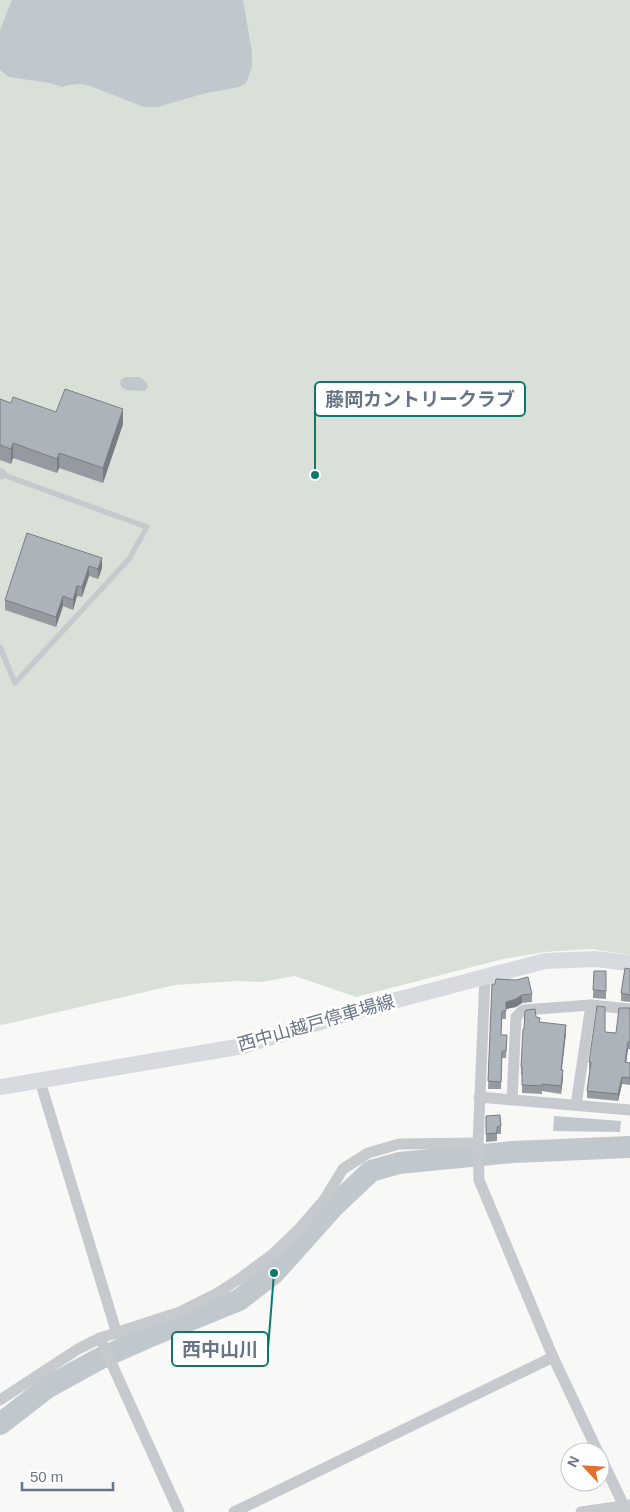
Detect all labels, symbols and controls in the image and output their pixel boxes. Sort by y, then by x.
callout: 藤岡カントリークラブ [315,382,525,416]
text: 藤岡カントリークラブ [325,389,515,410]
street label: 西中山越戸停車場線 [235,991,397,1055]
callout: 西中山川 [172,1332,268,1366]
text: 西中山川 [182,1339,258,1360]
north arrow [560,1442,610,1492]
text: N [564,1454,583,1469]
scale bar [22,1460,114,1492]
text: 50 m [30,1468,63,1485]

